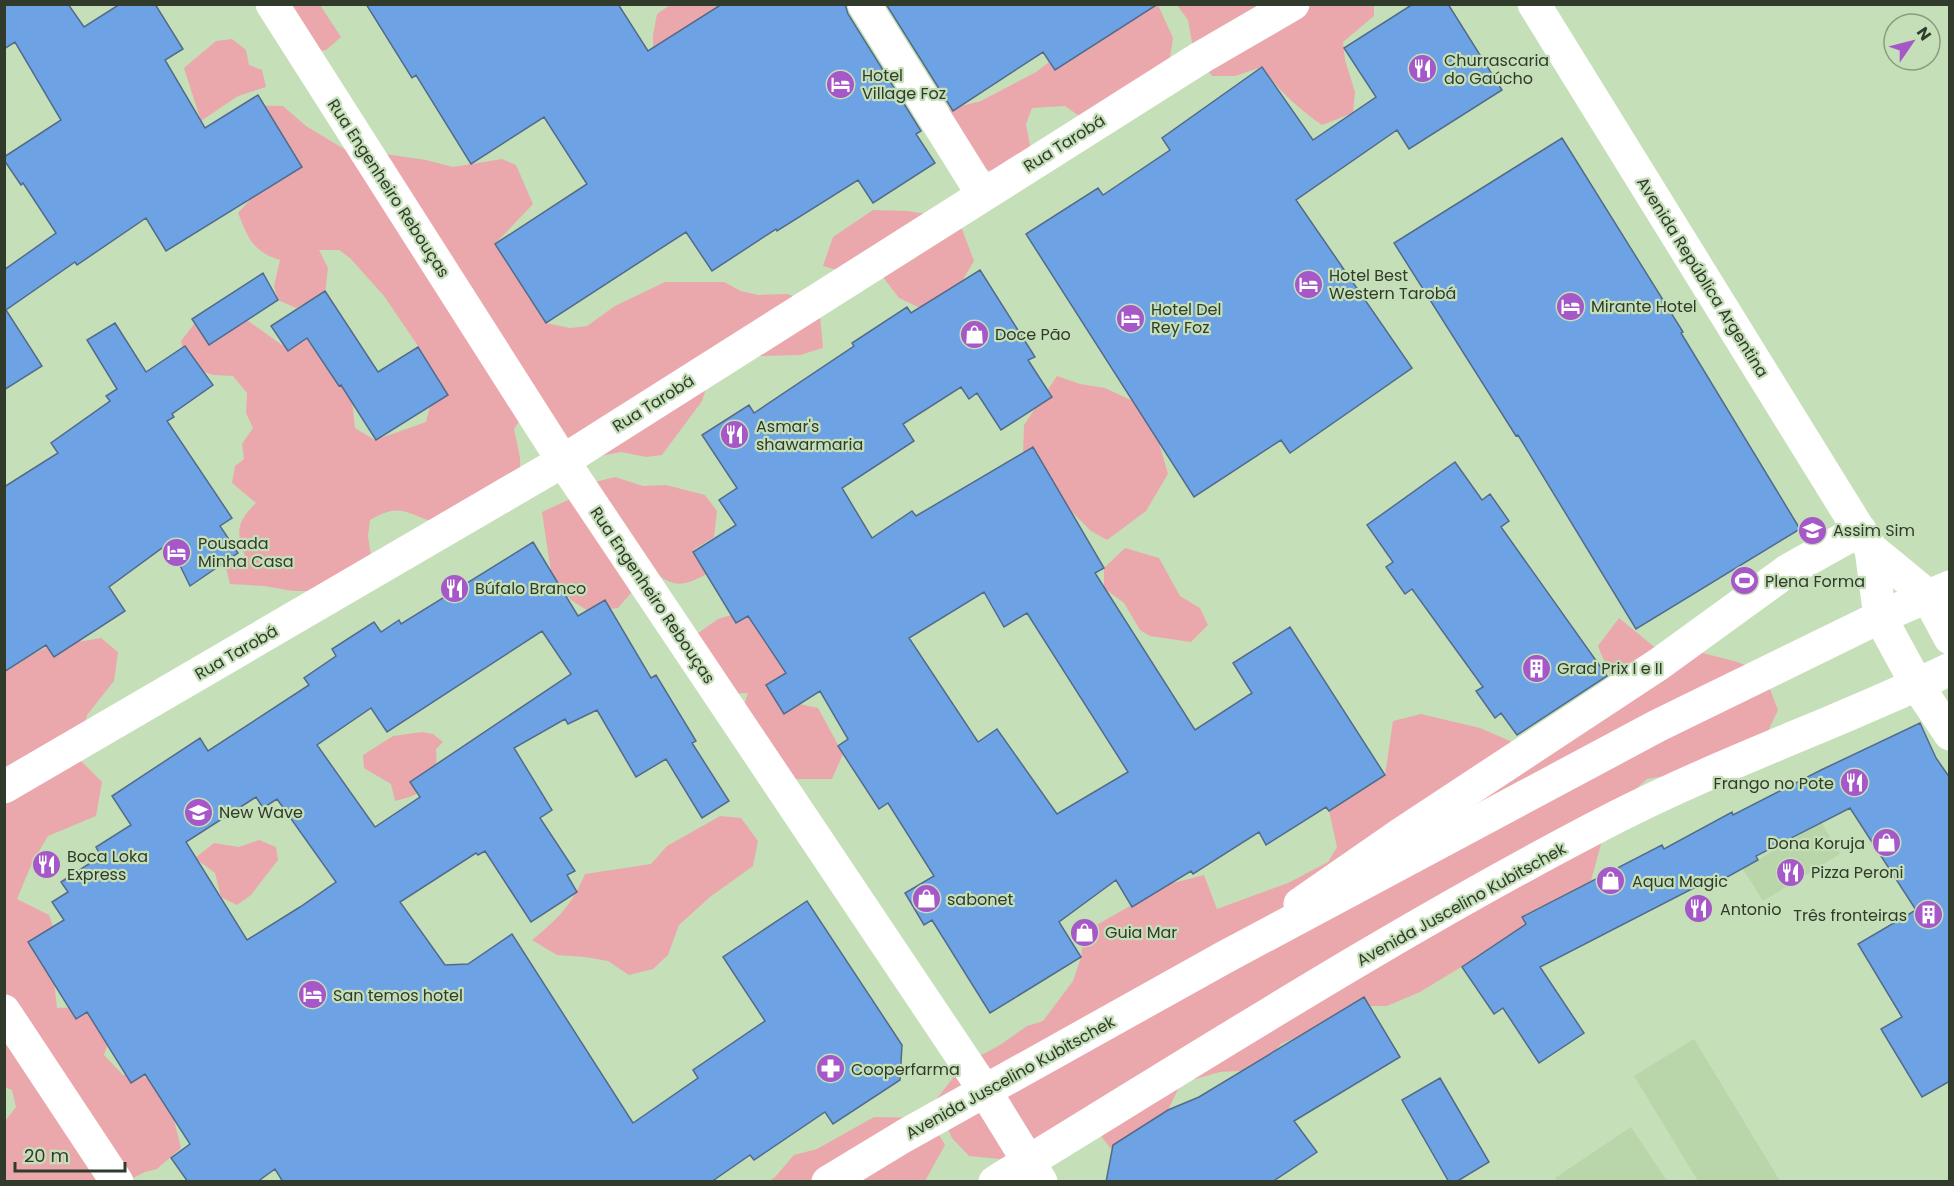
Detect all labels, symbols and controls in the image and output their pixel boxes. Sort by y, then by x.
north arrow [1882,12,1942,72]
text: N [1911,22,1937,45]
place label: Churrascaria do Gaúcho [1444,49,1549,90]
restaurant icon: Churrascaria do Gaúcho [1407,53,1439,85]
place label: Hotel Village Foz [862,64,946,105]
hotel icon: Hotel Village Foz [825,68,857,100]
street label: Rua Engenheiro Rebouças [322,94,455,282]
street label: Rua Tarobá [1019,109,1110,178]
street label: Avenida República Argentina [1631,173,1774,382]
place label: Hotel Best Western Tarobá [1329,264,1456,305]
hotel icon: Hotel Best Western Tarobá [1292,268,1324,300]
hotel icon: Mirante Hotel [1554,290,1586,322]
place label: Mirante Hotel [1591,295,1697,318]
place label: Hotel Del Rey Foz [1151,298,1221,339]
hotel icon: Hotel Del Rey Foz [1114,302,1146,334]
shop icon: Doce Pão [958,318,990,350]
place label: Doce Pão [995,323,1071,346]
street label: Rua Tarobá [608,369,699,438]
place label: Asmar's shawarmaria [756,415,863,456]
restaurant icon: Asmar's shawarmaria [719,419,751,451]
street label: Rua Engenheiro Rebouças [585,502,721,688]
school or university icon: Assim Sim [1796,514,1828,546]
place label: Assim Sim [1833,519,1915,542]
place label: Pousada Minha Casa [198,532,294,573]
hotel icon: Pousada Minha Casa [161,536,193,568]
sports icon: Plena Forma [1728,565,1760,597]
place label: Plena Forma [1765,570,1865,593]
restaurant icon: Búfalo Branco [438,572,470,604]
place label: Búfalo Branco [475,577,586,600]
street label: Rua Tarobá [191,619,282,685]
building icon: Grad Prix I e II [1520,652,1552,684]
place label: Grad Prix I e II [1557,657,1663,680]
restaurant icon: Frango no Pote [1839,767,1871,799]
place label: Frango no Pote [1714,772,1834,795]
school or university icon: New Wave [182,796,214,828]
place label: New Wave [219,801,303,824]
shop icon: Dona Koruja [1870,827,1902,859]
place label: Dona Koruja [1767,832,1865,855]
street label: Avenida Juscelino Kubitschek [1352,837,1571,972]
place label: Boca Loka Express [67,845,148,886]
restaurant icon: Boca Loka Express [30,849,62,881]
restaurant icon: Pizza Peroni [1774,856,1806,888]
place label: Pizza Peroni [1811,861,1903,884]
shop icon: Aqua Magic [1595,865,1627,897]
place label: Aqua Magic [1632,870,1728,893]
shop icon: sabonet [910,883,942,915]
place label: sabonet [947,888,1013,911]
restaurant icon: Antonio [1683,893,1715,925]
place label: Antonio [1720,898,1782,921]
building icon: Três fronteiras [1912,899,1944,931]
place label: Três fronteiras [1793,904,1907,927]
shop icon: Guia Mar [1068,916,1100,948]
place label: Guia Mar [1105,921,1177,944]
hotel icon: San temos hotel [296,979,328,1011]
place label: San temos hotel [333,984,463,1007]
street label: Avenida Juscelino Kubitschek [901,1010,1120,1145]
pharmacy icon: Cooperfarma [814,1053,846,1085]
place label: Cooperfarma [851,1058,960,1081]
scale bar [15,1135,124,1173]
text: 20 m [24,1143,69,1168]

